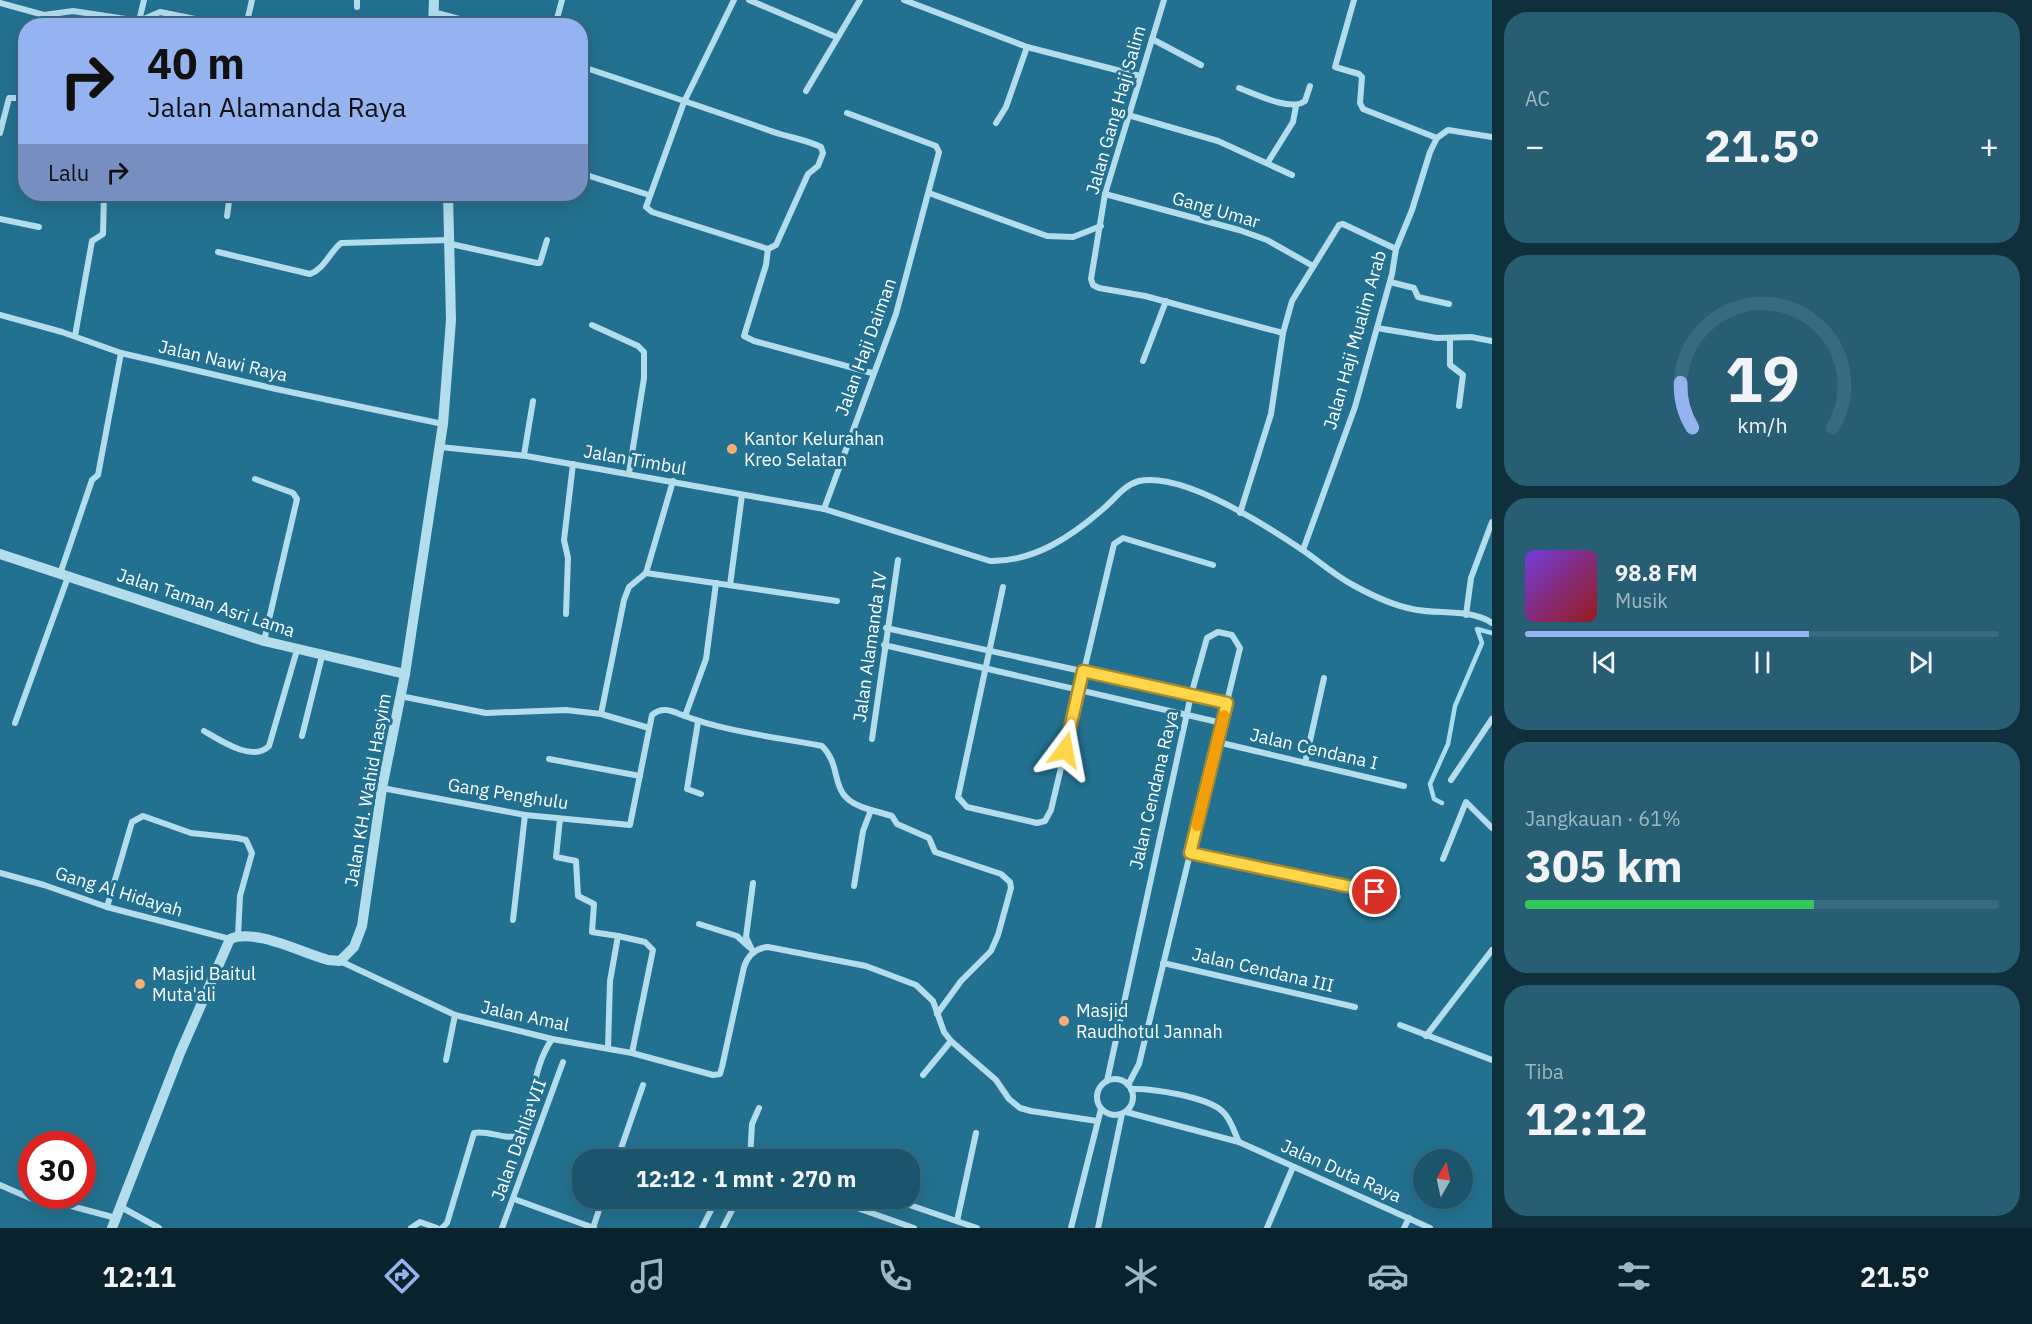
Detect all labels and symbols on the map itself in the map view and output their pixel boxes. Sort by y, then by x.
street label: Jalan Gang Haji Salim [1080,23,1151,197]
street label: Gang Umar [1170,186,1263,233]
street label: Jalan Haji Mualim Arab [1318,248,1391,432]
street label: Jalan Haji Daiman [830,275,901,419]
street label: Jalan Nawi Raya [156,334,290,387]
place label: Kantor Kelurahan Kreo Selatan [744,427,884,471]
street label: Jalan Timbul [582,439,688,480]
marker: Kantor Kelurahan Kreo Selatan [725,442,739,456]
street label: Jalan Taman Asri Lama [114,563,298,642]
street label: Jalan Alamanda IV [848,570,891,724]
street label: Jalan KH. Wahid Hasyim [339,691,396,888]
street label: Jalan Cendana Raya [1124,708,1183,872]
position arrow [1033,718,1097,782]
street label: Jalan Cendana I [1248,723,1380,774]
street label: Gang Penghulu [446,773,570,814]
street label: Gang Al Hidayah [52,861,186,922]
pin [1349,866,1400,917]
street label: Jalan Cendana III [1190,942,1336,997]
place label: Masjid Baitul Muta'ali [152,962,256,1006]
marker: Masjid Baitul Muta'ali [133,977,147,991]
street label: Jalan Amal [479,995,571,1036]
place label: Masjid Raudhotul Jannah [1076,999,1223,1043]
marker: Masjid Raudhotul Jannah [1057,1014,1071,1028]
street label: Jalan Dahlia VII [486,1076,551,1204]
speed limit sign: 30 [18,1131,96,1209]
street label: Jalan Duta Raya [1277,1134,1405,1208]
north arrow [1413,1149,1473,1209]

